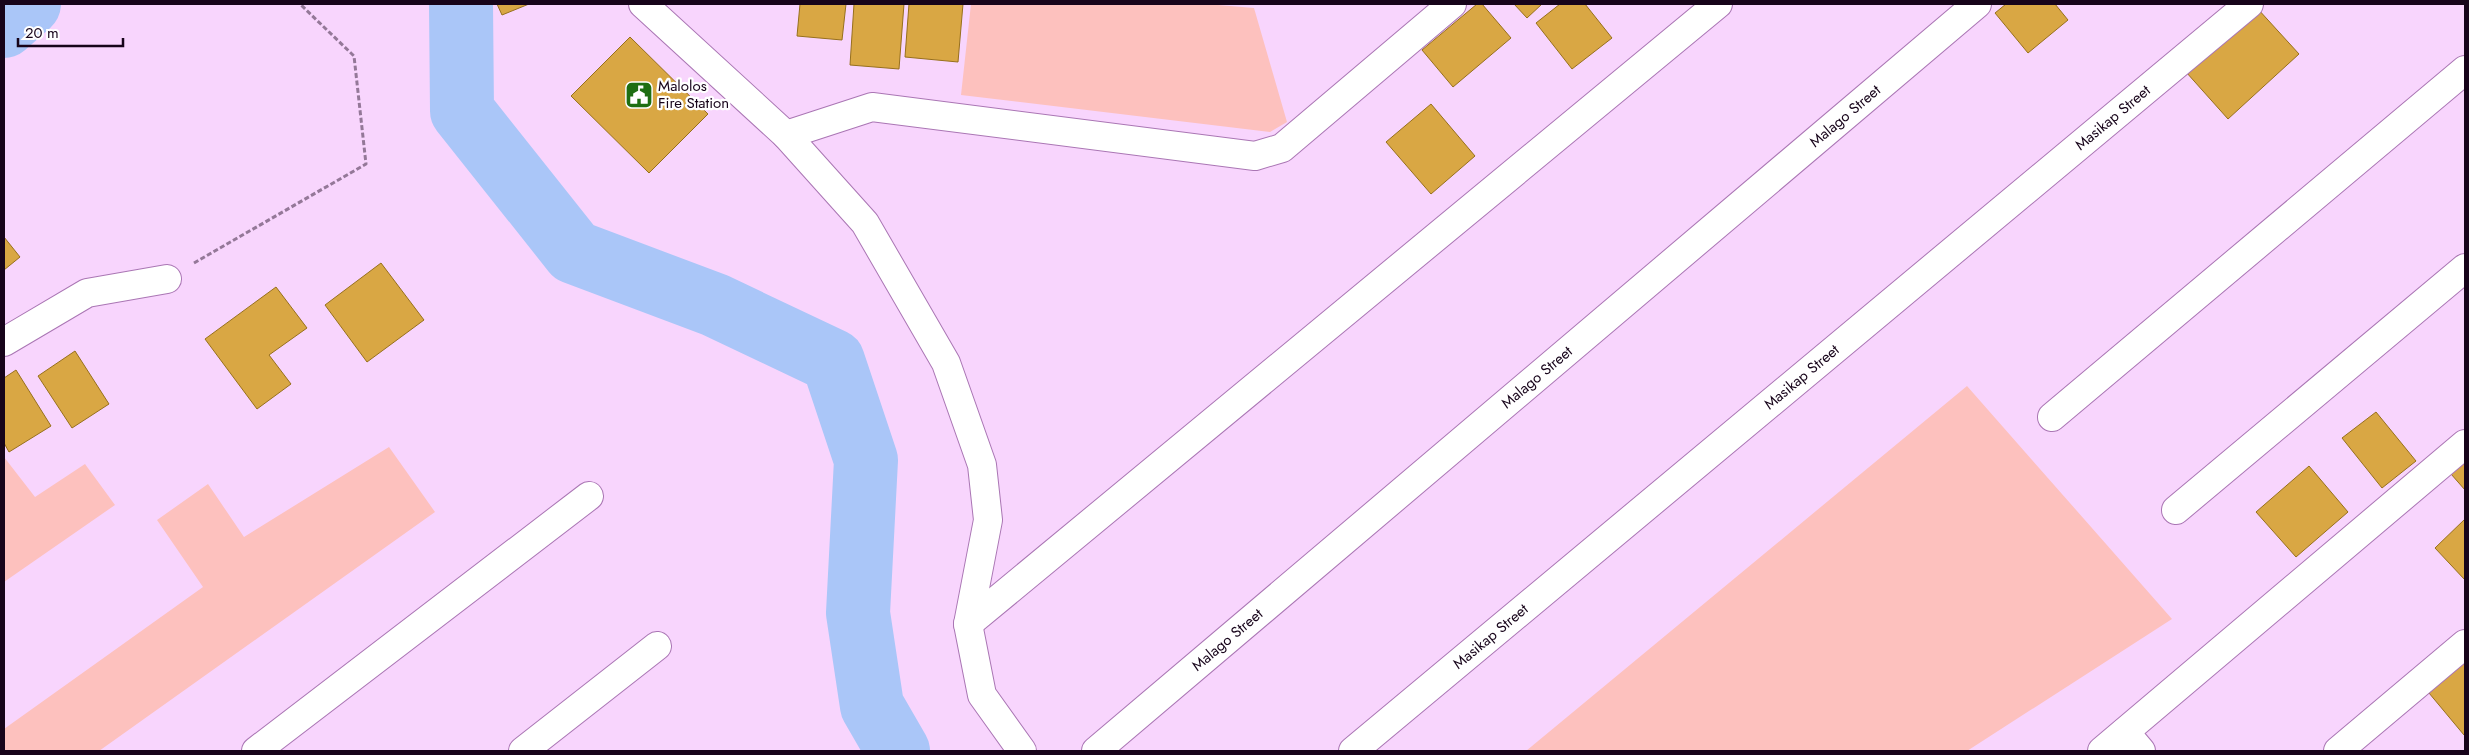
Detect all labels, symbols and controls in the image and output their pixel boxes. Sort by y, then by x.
scale bar [18,15,122,47]
text: 20 m [25,22,59,44]
place label: Malolos Fire Station [658,75,729,114]
street label: Malago Street [1805,79,1886,153]
public building icon: Malolos Fire Station [624,80,654,110]
street label: Masikap Street [2070,80,2155,156]
street label: Masikap Street [1759,339,1844,415]
street label: Malago Street [1496,340,1578,414]
street label: Masikap Street [1448,598,1533,674]
street label: Malago Street [1187,603,1268,676]

